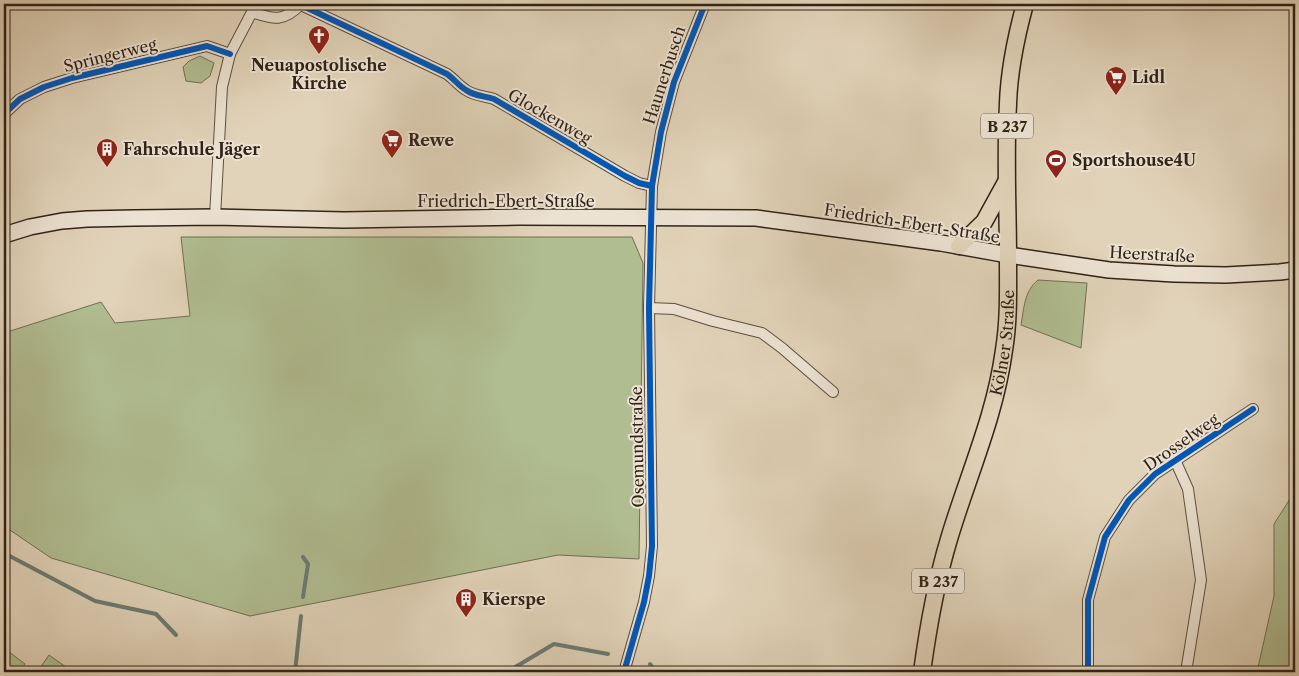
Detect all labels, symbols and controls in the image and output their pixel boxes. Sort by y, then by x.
street label: Haunerbusch [639,23,689,127]
church icon: Neuapostolische Kirche [307,24,331,55]
street label: Springerweg [61,34,159,76]
place label: Neuapostolische Kirche [251,55,387,93]
supermarket icon: Lidl [1104,65,1128,96]
place label: Lidl [1132,67,1165,87]
street label: Glockenweg [505,84,596,148]
road number: B 237 [981,114,1033,138]
supermarket icon: Rewe [380,128,404,159]
place label: Rewe [408,130,454,150]
building icon: Fahrschule Jäger [95,137,119,168]
place label: Fahrschule Jäger [123,139,260,159]
sports icon: Sportshouse4U [1044,148,1068,179]
place label: Sportshouse4U [1072,150,1196,170]
street label: Friedrich-Ebert-Straße [417,191,595,211]
street label: Friedrich-Ebert-Straße [823,199,1001,247]
street label: Heerstraße [1109,242,1195,266]
street label: Kölner Straße [985,290,1018,398]
street label: Osemundstraße [626,386,648,508]
street label: Drosselweg [1140,409,1223,475]
road number: B 237 [912,568,964,594]
building icon: Kierspe [454,587,478,618]
place label: Kierspe [482,589,546,609]

